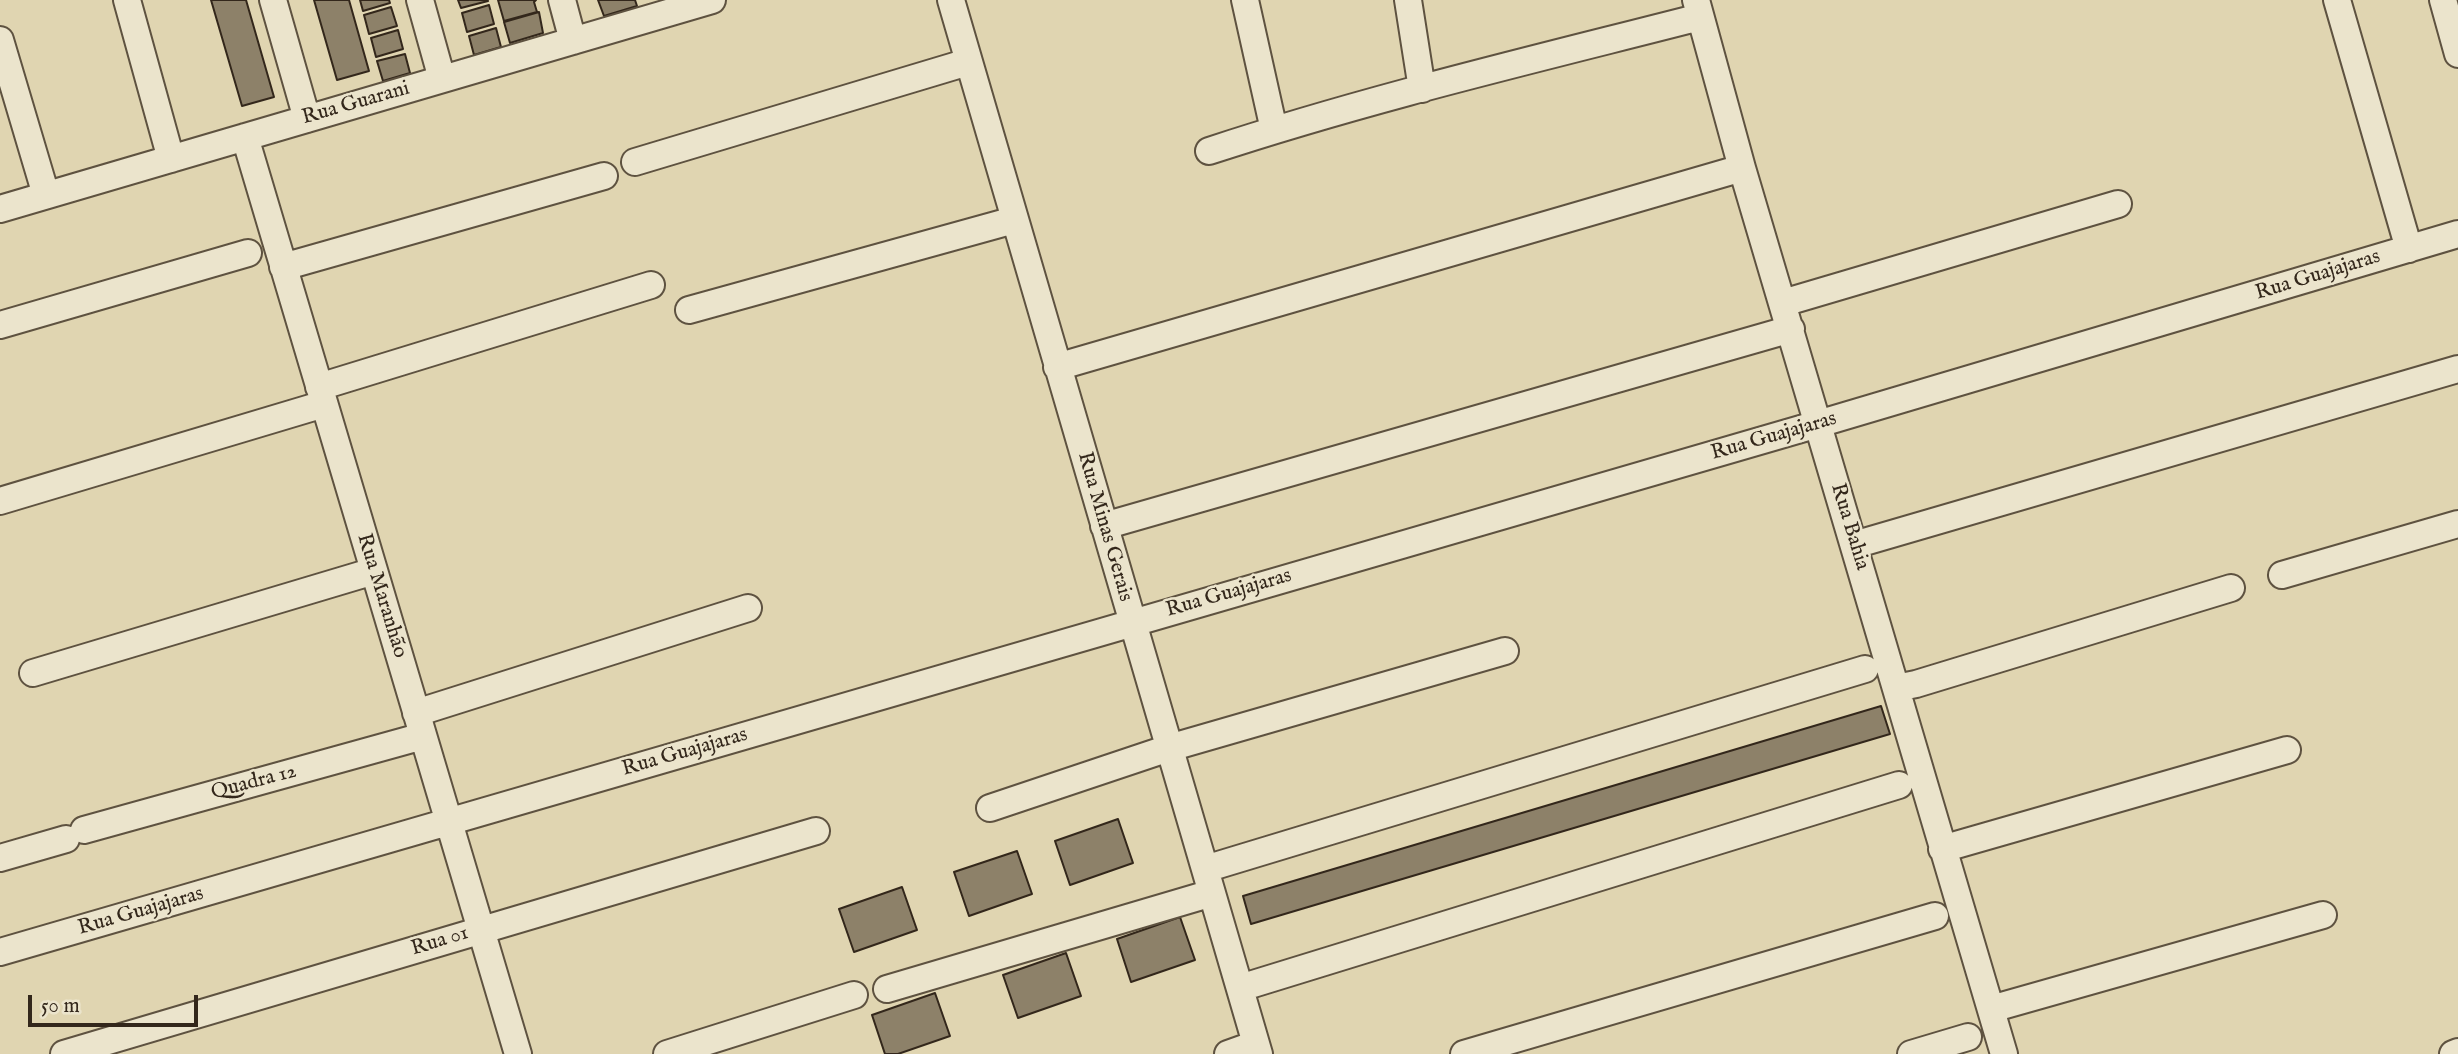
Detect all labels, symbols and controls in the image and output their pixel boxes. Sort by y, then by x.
street label: Rua Guarani [299,77,413,131]
street label: Rua Guajajaras [2252,245,2384,307]
street label: Rua Guajajaras [1708,407,1840,467]
street label: Rua Minas Gerais [1071,449,1137,605]
street label: Rua Bahia [1824,481,1874,573]
street label: Rua Maranhão [350,531,412,661]
street label: Rua Guajajaras [1163,564,1295,624]
street label: Rua Guajajaras [619,723,751,783]
street label: Quadra 12 [209,760,299,806]
street label: Rua Guajajaras [75,882,207,942]
street label: Rua 01 [408,921,472,963]
scale bar [32,981,201,1025]
text: 50 m [41,993,80,1020]

